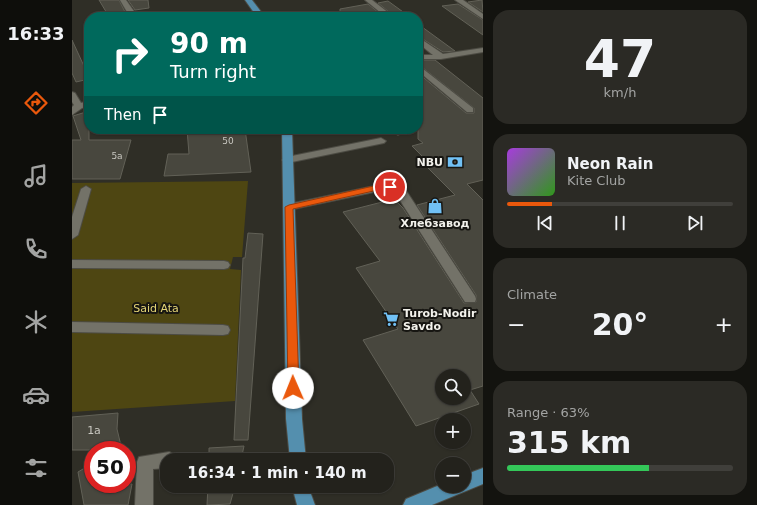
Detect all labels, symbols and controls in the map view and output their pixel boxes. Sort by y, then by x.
text: 16:33 [7,23,65,44]
text: 90 m [170,27,248,60]
icon: right [104,28,156,80]
text: 47 [584,29,656,89]
text: Turn right [170,61,256,82]
text: km/h [604,85,636,100]
icon: directions [22,89,50,117]
icon: arrive [149,104,171,126]
text: Then [104,106,141,124]
house number: 50 [222,136,234,146]
house number: 5а [111,151,123,161]
bank icon: NBU [446,153,464,171]
text: Neon Rain [567,155,653,173]
place label: NBU [416,156,443,169]
icon: music [22,162,50,190]
pin [373,170,407,204]
text: Kite Club [567,173,626,188]
icon: arrive [379,176,401,198]
shop icon: Хлебзавод [426,197,444,215]
icon: previous [534,212,556,234]
icon: pause [609,212,631,234]
icon: next [684,212,706,234]
place label: Хлебзавод [401,217,470,230]
icon: phone [22,235,50,263]
text: Climate [507,287,557,302]
park label: Said Ata [133,302,179,315]
place label: Turob-Nodir Savdo [403,307,477,333]
text: 20° [592,307,648,342]
icon: climate [22,308,50,336]
supermarket icon: Turob-Nodir Savdo [382,310,400,328]
text: − [507,312,525,337]
text: + [715,312,733,337]
position arrow [272,367,314,409]
map controls [435,369,471,493]
button: search [435,369,471,405]
icon: car [22,381,50,409]
text: Range · 63% [507,405,590,420]
button: + [435,413,471,449]
house number: 1a [87,424,101,437]
text: 315 km [507,425,631,460]
speed limit sign: 50 [84,441,136,493]
icon: filters [22,454,50,482]
button: − [435,457,471,493]
text: 16:34 · 1 min · 140 m [187,464,367,482]

